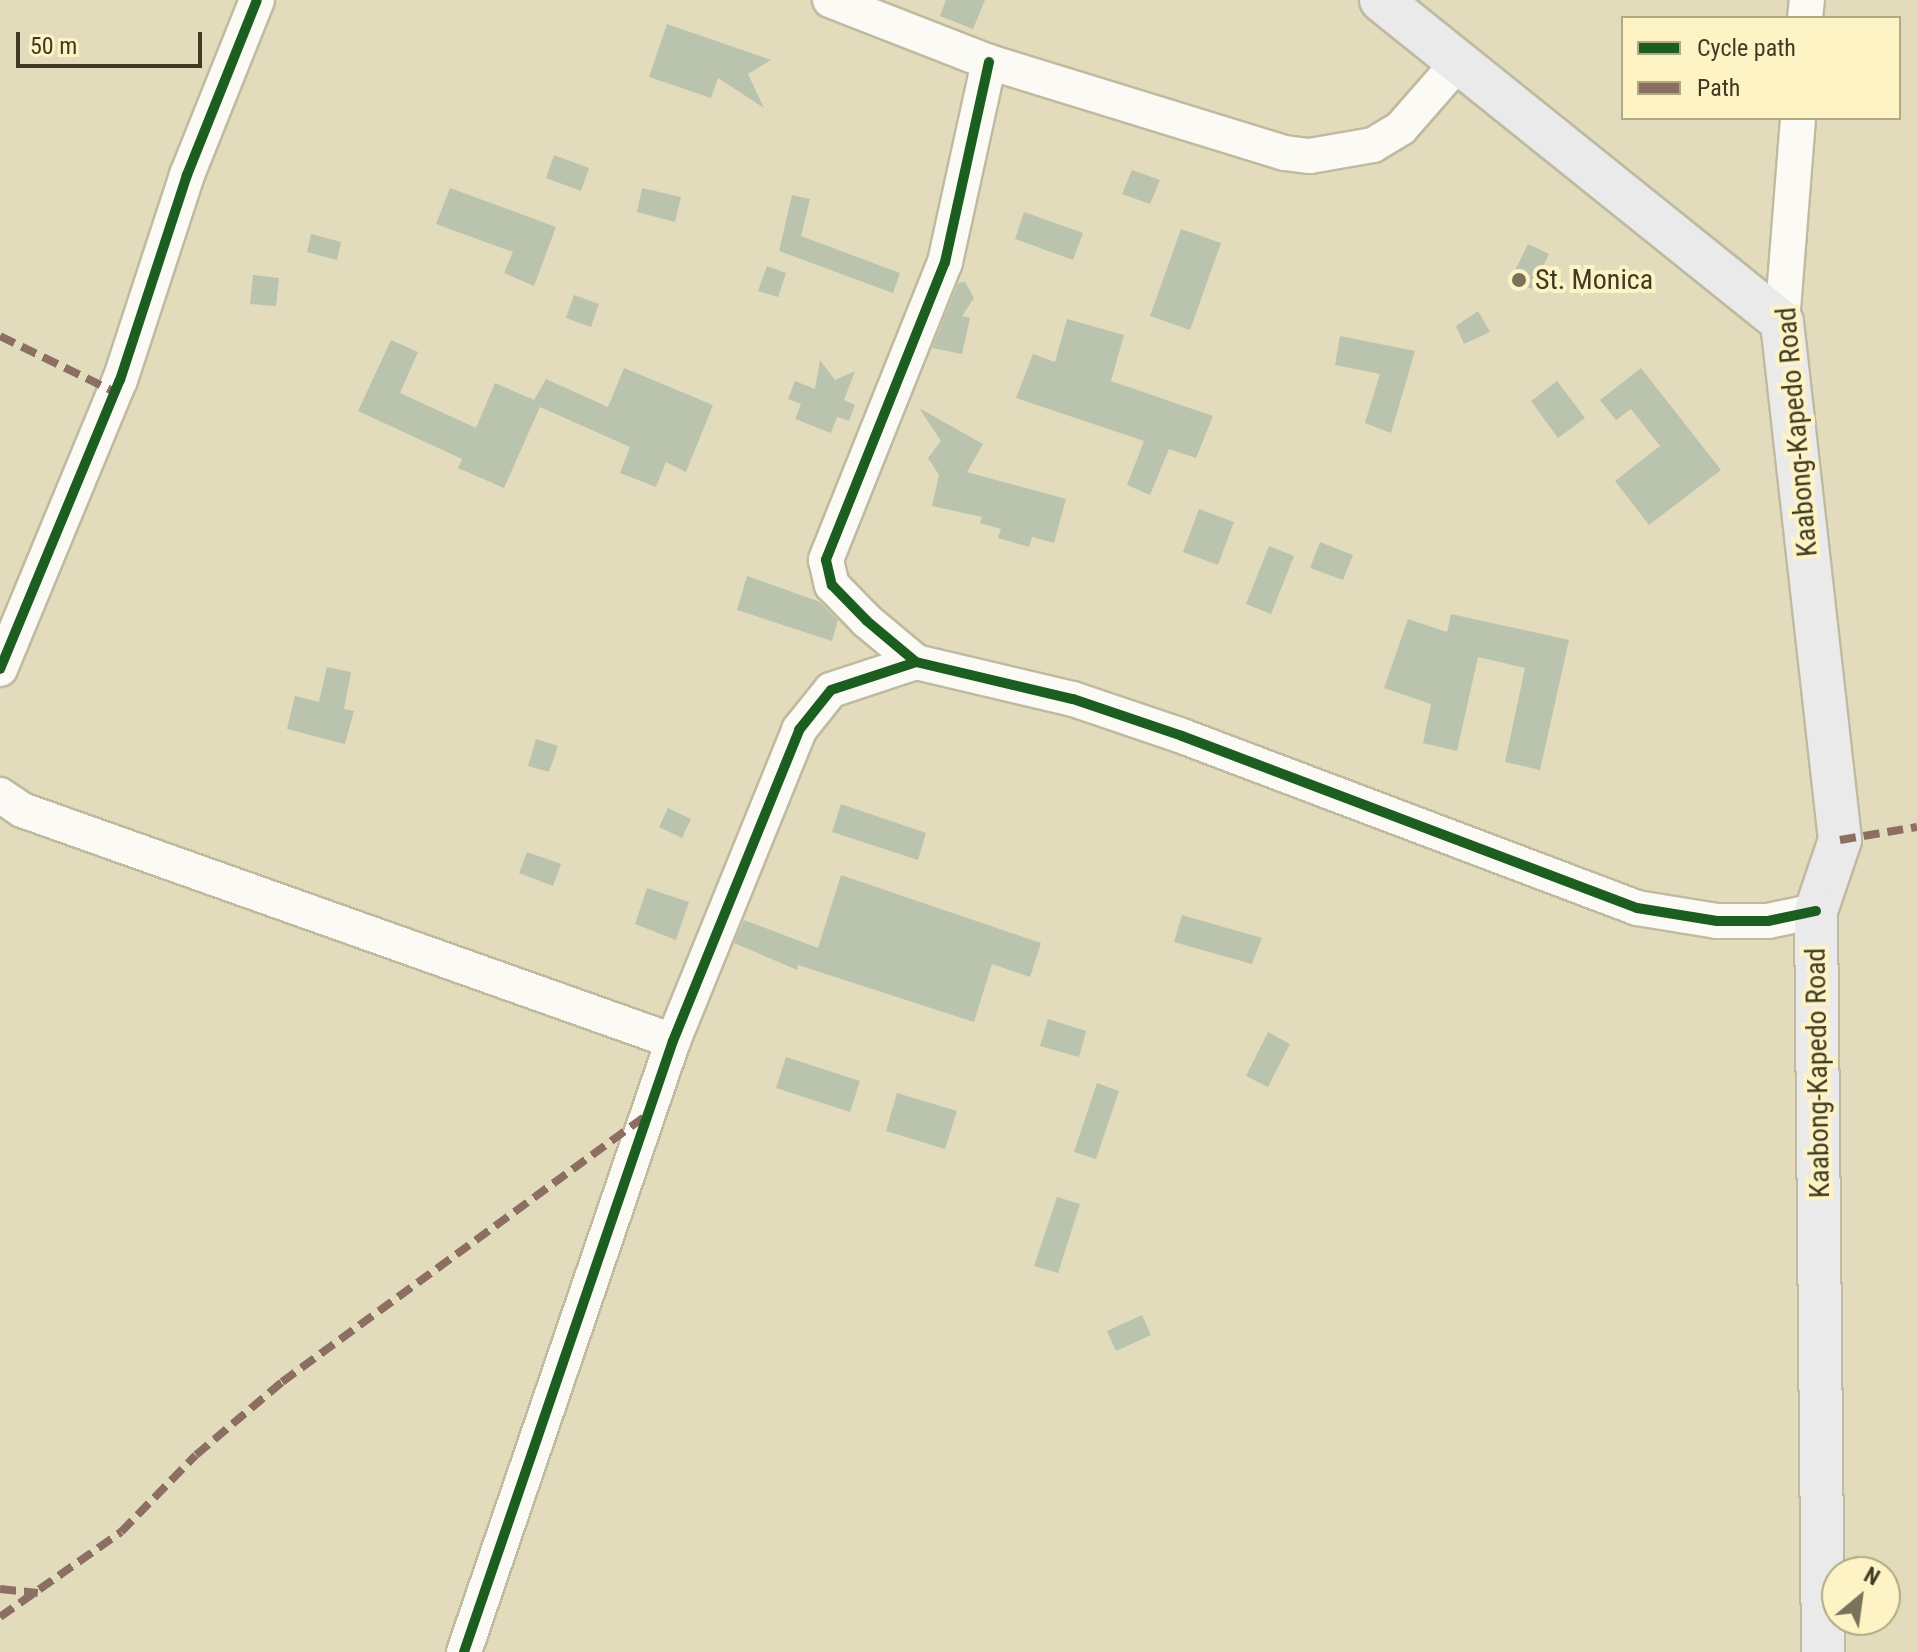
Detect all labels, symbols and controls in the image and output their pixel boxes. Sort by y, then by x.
scale bar [20,16,206,66]
legend [1621,16,1901,120]
text: 50 m [30,32,77,60]
text: Cycle path [1697,34,1796,62]
text: Path [1697,74,1740,102]
place label: St. Monica [1535,263,1653,297]
marker: St. Monica [1510,271,1528,289]
street label: Kaabong-Kapedo Road [1769,306,1825,558]
street label: Kaabong-Kapedo Road [1799,947,1837,1199]
north arrow [1821,1556,1901,1636]
text: N [1860,1562,1884,1591]

